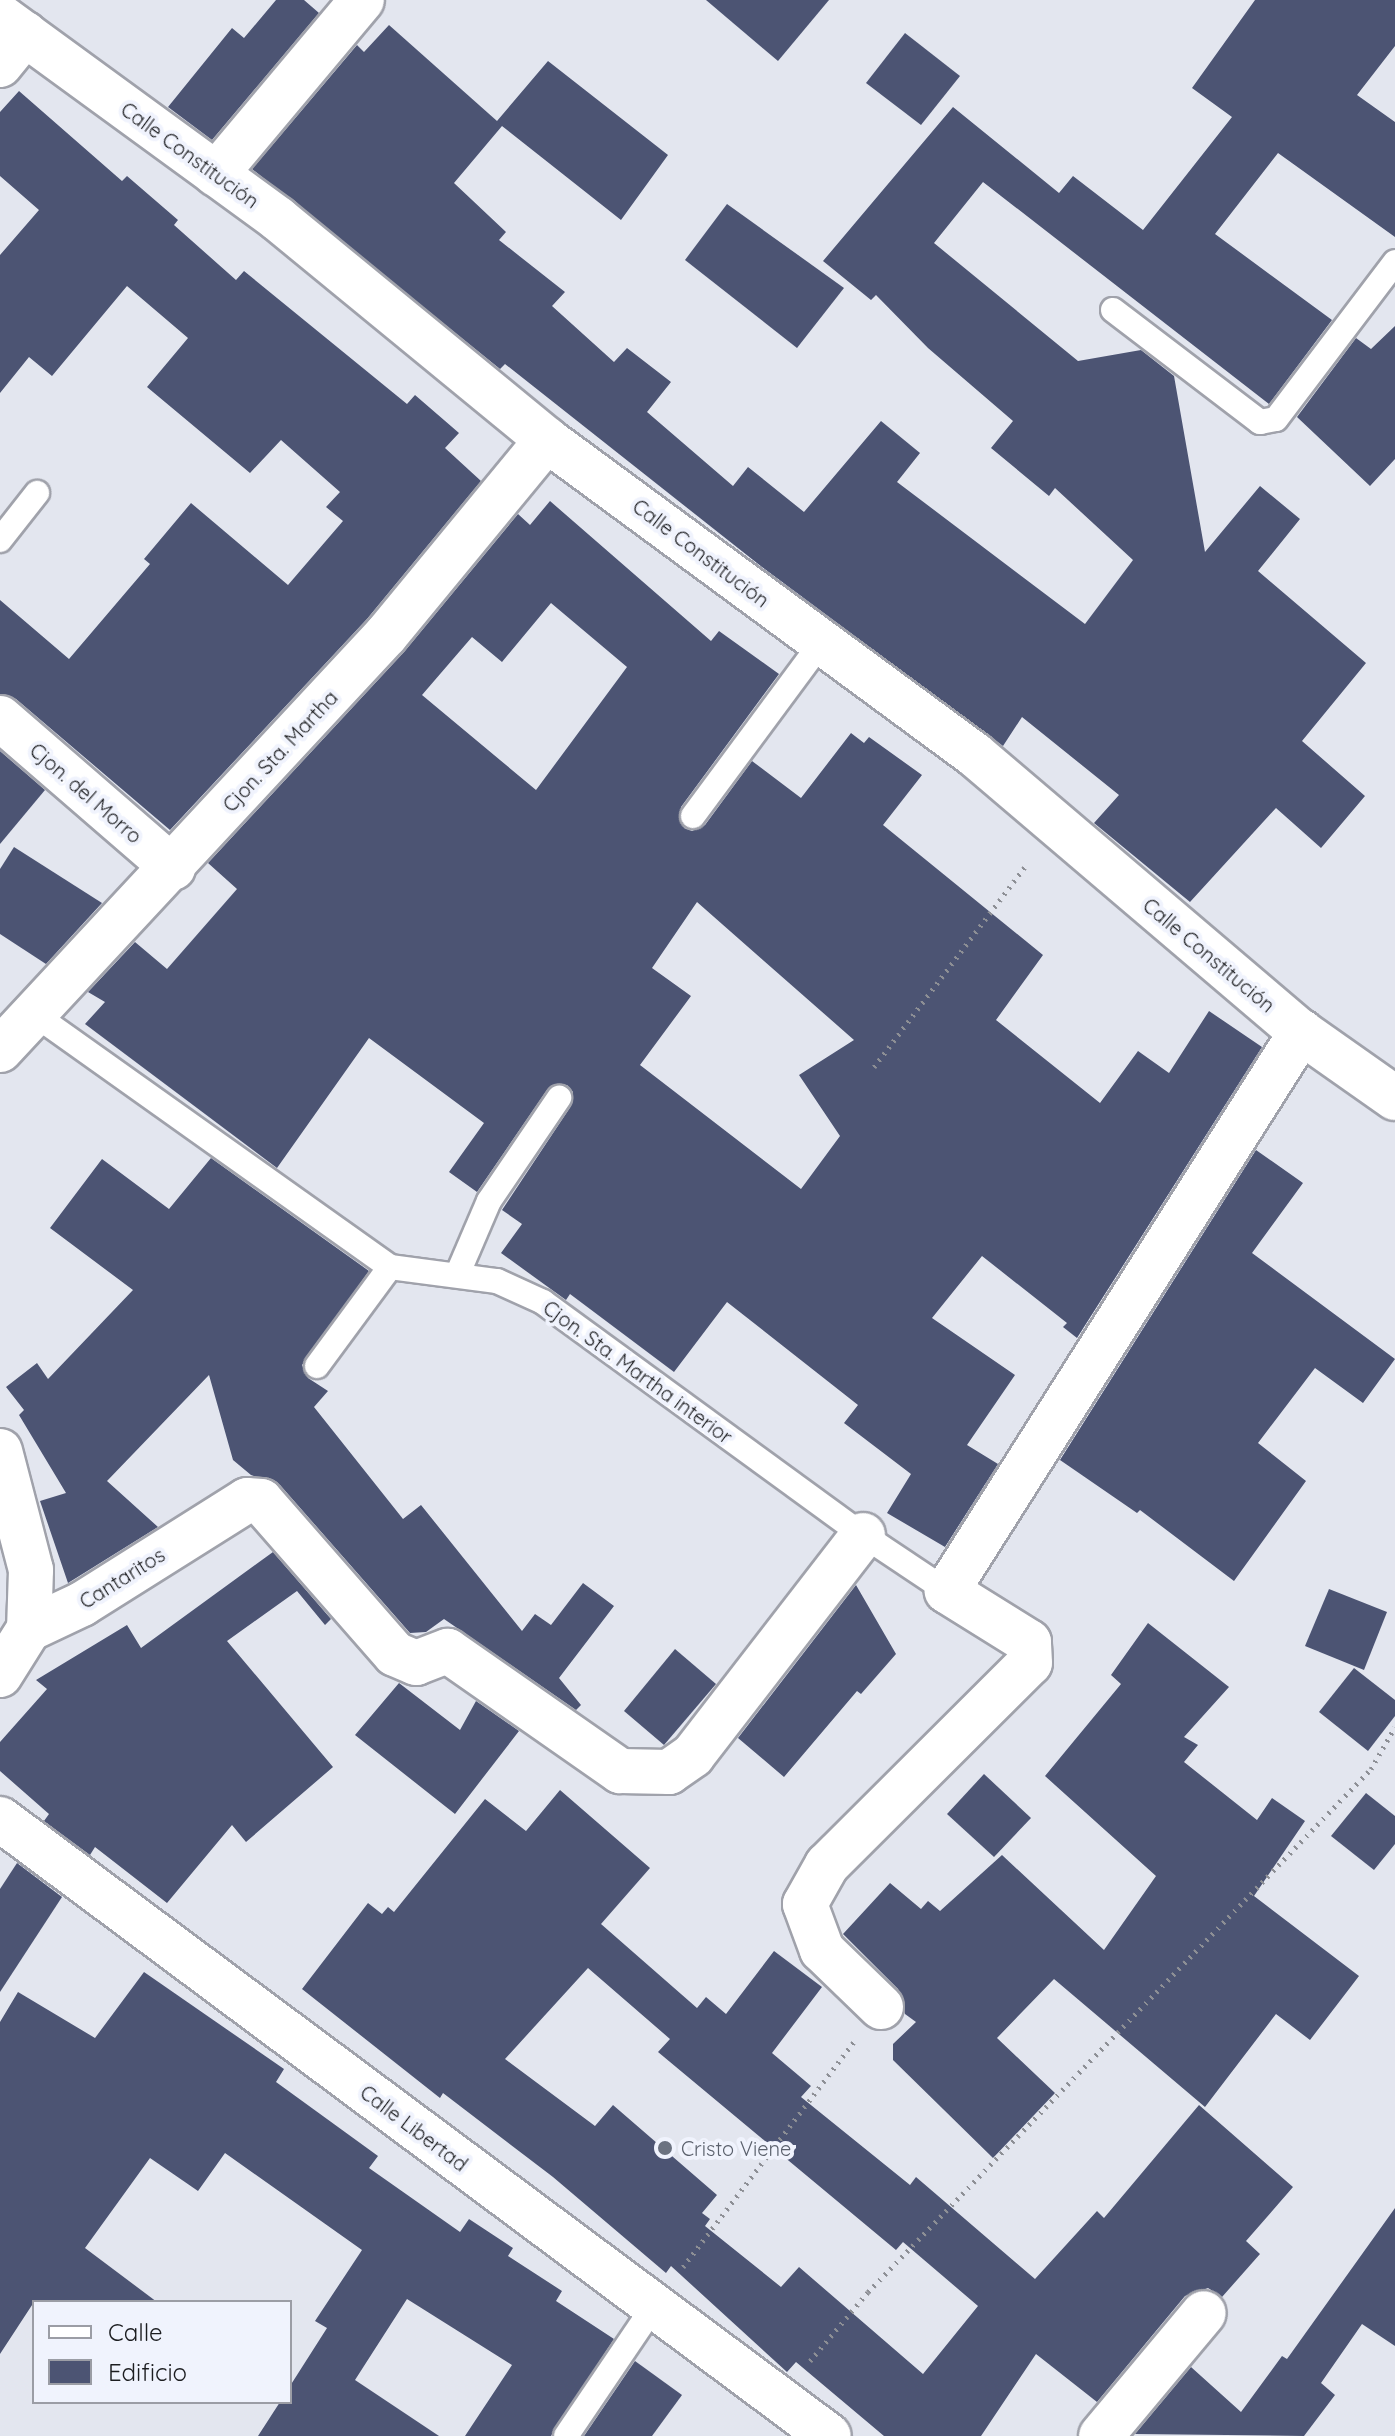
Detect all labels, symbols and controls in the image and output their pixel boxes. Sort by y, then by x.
street label: Calle Constitución [116,97,264,213]
street label: Calle Constitución [628,494,774,612]
street label: Cjon. Sta. Martha [218,685,342,817]
street label: Cjon. del Morro [25,738,147,848]
street label: Calle Constitución [1138,893,1280,1017]
street label: Cjon. Sta. Martha interior [539,1295,737,1449]
street label: Cantaritos [75,1542,169,1614]
street label: Calle Libertad [356,2080,472,2176]
place label: Cristo Viene [681,2136,791,2160]
marker: Cristo Viene [656,2139,674,2157]
legend [32,2300,292,2404]
text: Calle [108,2317,163,2347]
text: Edificio [108,2357,187,2387]

